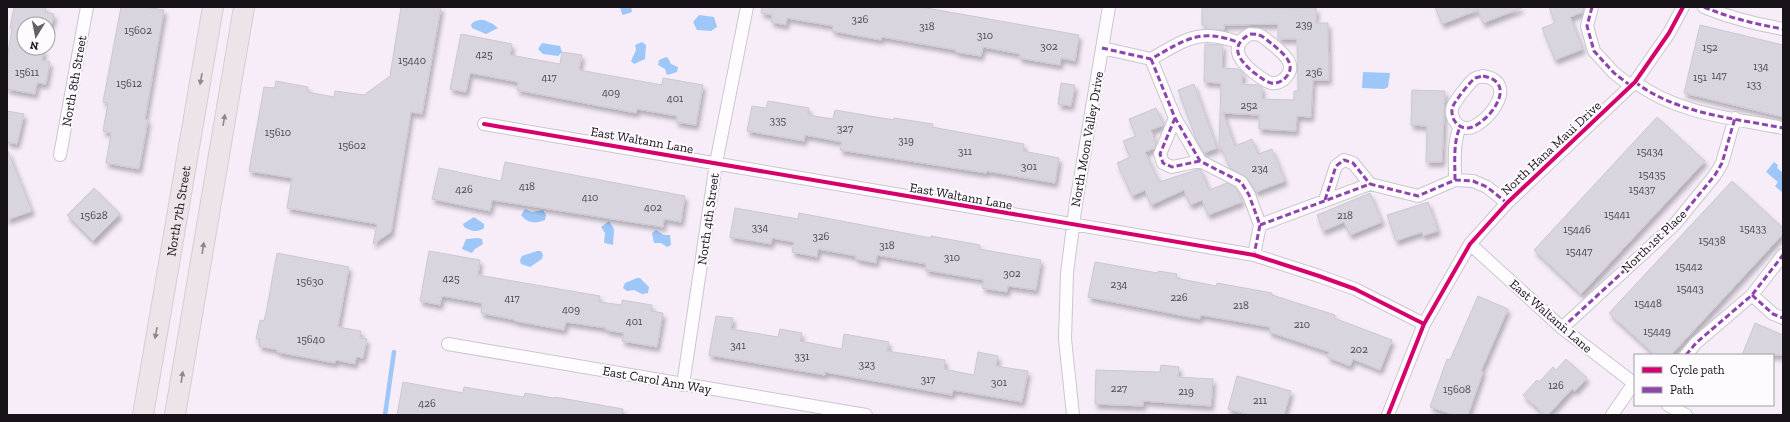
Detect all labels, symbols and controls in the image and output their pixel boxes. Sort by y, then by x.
house number: 326 [852,13,869,26]
north arrow [16,16,56,56]
house number: 239 [1296,18,1313,31]
house number: 318 [919,20,935,33]
house number: 15602 [124,24,152,37]
house number: 310 [977,29,993,42]
street label: North 8th Street [59,34,89,128]
text: N [28,38,40,52]
house number: 302 [1040,40,1058,53]
house number: 152 [1702,41,1718,54]
house number: 425 [475,48,493,61]
house number: 15440 [398,54,426,67]
house number: 134 [1753,60,1769,73]
house number: 15611 [15,66,40,79]
house number: 236 [1306,66,1323,79]
house number: 147 [1711,69,1727,82]
street label: North Moon Valley Drive [1068,70,1106,208]
house number: 417 [541,71,557,84]
house number: 151 [1693,71,1708,84]
one-way arrow [198,73,204,85]
house number: 15612 [116,77,142,90]
house number: 133 [1747,78,1762,91]
house number: 409 [602,86,620,99]
house number: 401 [667,92,684,105]
street label: North Hana Maui Drive [1498,98,1604,198]
house number: 252 [1241,99,1258,112]
one-way arrow [221,114,227,126]
house number: 335 [770,114,787,127]
house number: 327 [837,122,853,135]
street label: East Waltann Lane [589,124,695,156]
house number: 15610 [265,126,291,139]
house number: 319 [898,134,914,147]
house number: 15602 [338,139,366,152]
house number: 311 [958,145,973,158]
house number: 15434 [1636,145,1664,158]
house number: 301 [1021,160,1038,173]
house number: 234 [1252,162,1269,175]
street label: North 7th Street [163,164,193,257]
house number: 15435 [1639,168,1666,181]
street label: North 4th Street [694,172,722,266]
house number: 418 [519,180,535,193]
street label: East Waltann Lane [908,180,1014,212]
house number: 426 [455,183,473,196]
house number: 15437 [1629,183,1655,196]
house number: 410 [582,191,598,204]
house number: 402 [644,201,662,214]
street label: North 1st Place [1619,206,1689,276]
house number: 15441 [1604,208,1631,221]
house number: 15628 [80,209,108,222]
house number: 218 [1337,209,1353,222]
house number: 334 [752,221,768,234]
house number: 15433 [1740,222,1766,235]
house number: 15446 [1563,223,1591,236]
house number: 326 [813,230,830,243]
house number: 15438 [1698,234,1726,247]
house number: 318 [879,239,895,252]
one-way arrow [200,242,206,254]
house number: 15447 [1566,245,1592,258]
house number: 310 [944,251,960,264]
house number: 15442 [1675,260,1703,273]
house number: 302 [1003,267,1021,280]
house number: 425 [442,272,460,285]
house number: 15630 [296,275,324,288]
street label: East Waltann Lane [1507,276,1595,356]
house number: 234 [1111,278,1128,291]
house number: 15443 [1676,282,1704,295]
house number: 226 [1170,291,1188,304]
house number: 417 [504,292,520,305]
house number: 15448 [1634,297,1662,310]
house number: 218 [1233,299,1249,312]
house number: 409 [562,303,580,316]
house number: 401 [626,315,643,328]
house number: 210 [1294,318,1310,331]
house number: 15449 [1643,325,1671,338]
one-way arrow [153,327,159,339]
house number: 15640 [297,333,325,346]
house number: 341 [730,339,747,352]
house number: 202 [1350,343,1368,356]
house number: 331 [795,350,810,363]
legend [1634,354,1774,406]
house number: 323 [859,358,875,371]
street label: East Carol Ann Way [601,363,713,397]
text: Cycle path [1670,363,1725,377]
one-way arrow [179,370,185,383]
house number: 317 [921,373,935,386]
house number: 301 [991,376,1008,389]
house number: 126 [1548,379,1564,392]
house number: 227 [1111,382,1127,395]
house number: 15608 [1443,383,1471,396]
text: Path [1670,383,1694,397]
house number: 219 [1178,385,1194,398]
house number: 211 [1253,394,1268,407]
house number: 426 [418,397,436,410]

